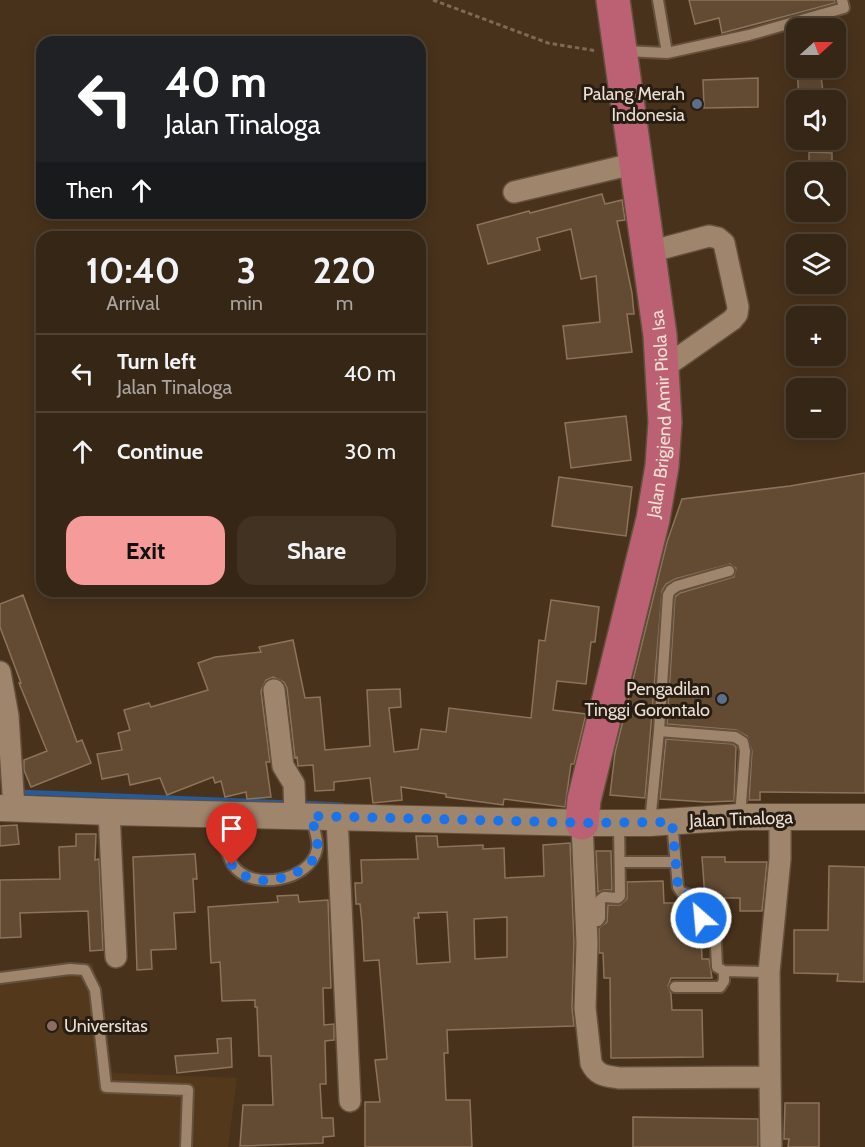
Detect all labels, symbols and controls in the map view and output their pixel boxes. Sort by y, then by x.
north arrow [786,18,846,78]
map controls [786,18,846,438]
text: 40 m [165,56,267,108]
icon: left [66,60,144,138]
place label: Palang Merah Indonesia [583,83,685,126]
button: sound [786,90,846,150]
marker: Palang Merah Indonesia [690,97,704,111]
text: Jalan Tinaloga [165,108,321,141]
button: search [786,162,846,222]
icon: ahead [125,174,158,207]
text: Then [66,177,113,204]
button: layers [786,234,846,294]
text: 10:40 [86,248,180,292]
text: 3 [237,248,256,292]
text: 220 [313,248,376,292]
text: Arrival [106,291,160,315]
text: min [230,291,263,315]
text: m [336,291,353,315]
button: + [786,306,846,366]
street label: Jalan Brigjend Amir Piola Isa [642,308,676,521]
text: Turn left [117,348,196,375]
icon: left [66,357,99,390]
text: 40 m [344,360,396,387]
text: Jalan Tinaloga [117,375,232,399]
button: − [786,378,846,438]
icon: ahead [66,435,99,468]
text: Continue [117,438,203,465]
text: 30 m [344,438,396,465]
button: Exit [66,516,225,585]
button: Share [237,516,396,585]
place label: Pengadilan Tinggi Gorontalo [585,678,710,721]
marker: Pengadilan Tinggi Gorontalo [715,692,729,706]
pin [206,803,257,865]
street label: Jalan Tinaloga [688,806,794,832]
icon: arrive [215,812,248,845]
position arrow [669,886,733,950]
place label: Universitas [64,1015,148,1037]
marker: Universitas [45,1019,59,1033]

